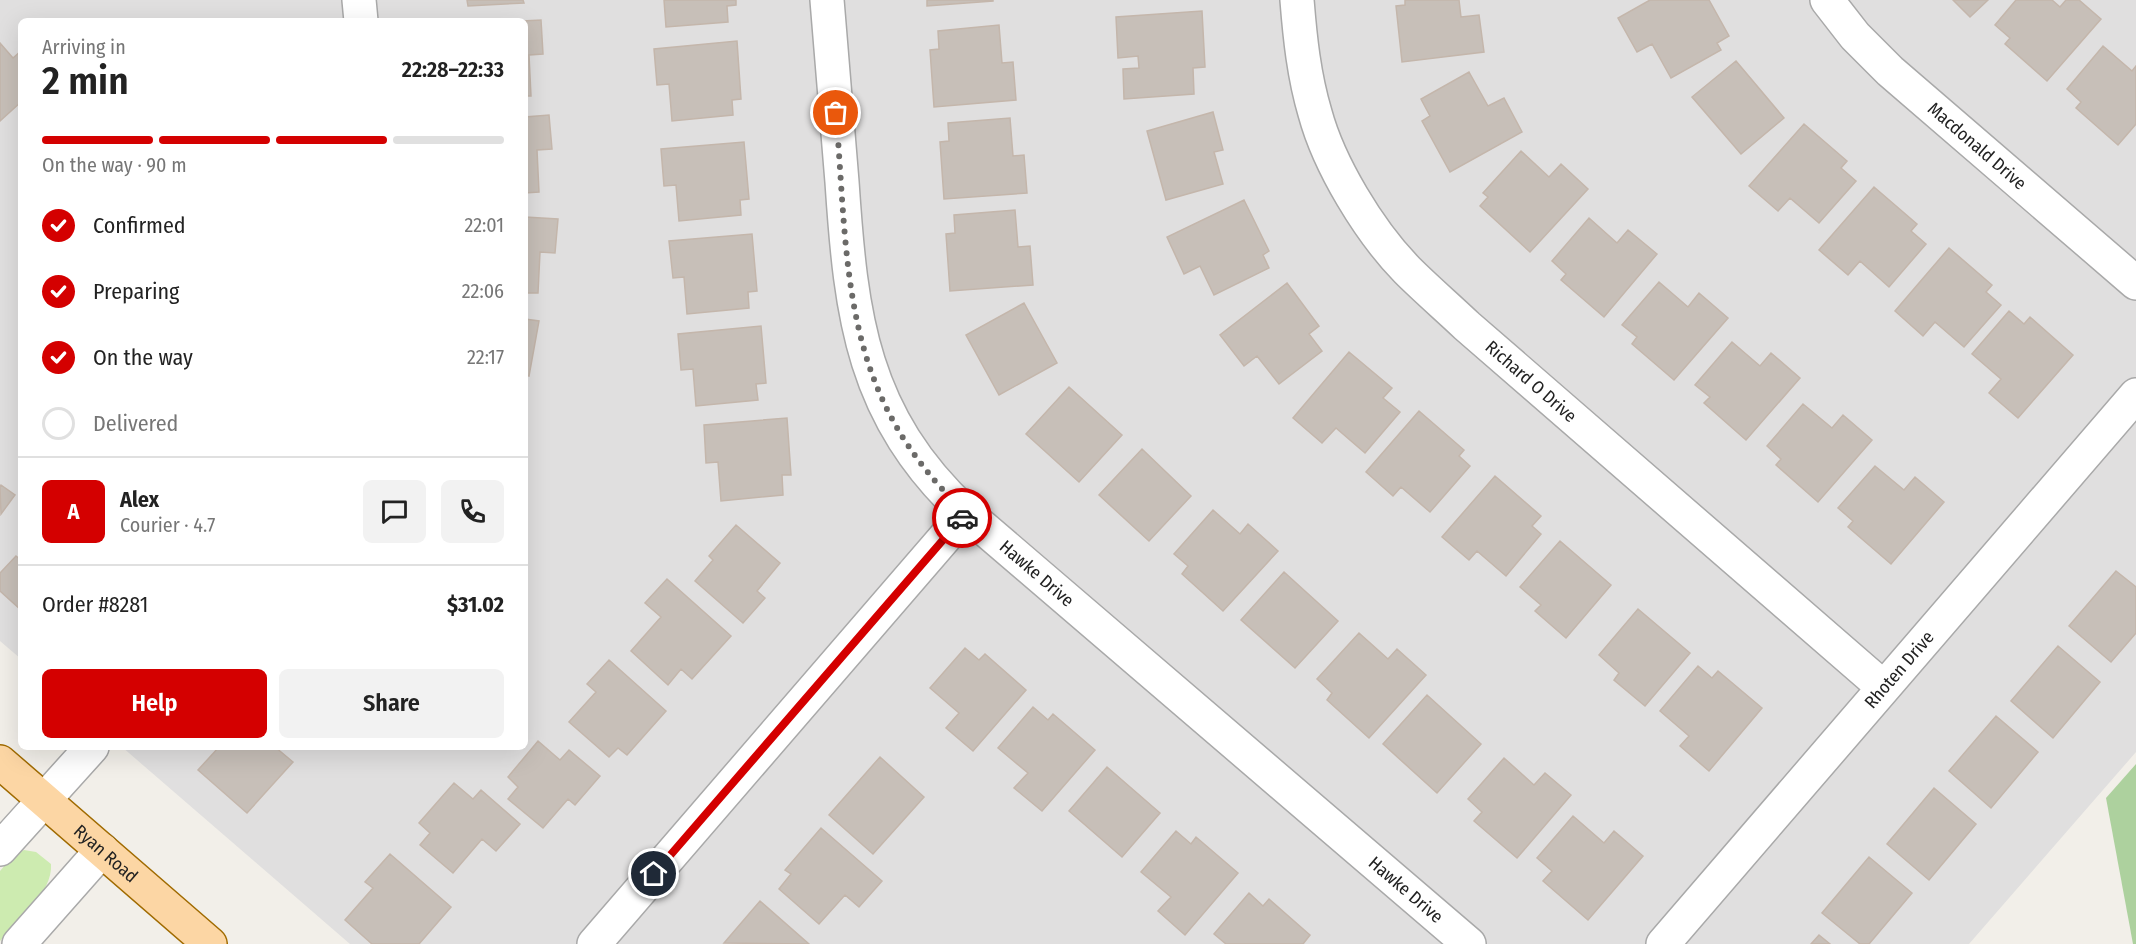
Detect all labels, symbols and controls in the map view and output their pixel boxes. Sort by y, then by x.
text: Arriving in [42,35,126,59]
text: 22:28–22:33 [402,56,504,83]
text: 2 min [42,58,129,104]
pin [810,87,861,138]
icon: bag [819,96,852,129]
street label: Macdonald Drive [1923,98,2031,195]
text: On the way · 90 m [42,153,187,177]
icon: check [42,209,75,242]
text: Confirmed [93,212,186,239]
text: 22:01 [464,213,504,237]
icon: check [42,275,75,308]
text: Preparing [93,278,179,305]
text: 22:06 [462,279,504,303]
street label: Richard O Drive [1481,336,1581,427]
icon: check [42,341,75,374]
text: On the way [93,344,193,371]
text: 22:17 [467,345,504,369]
text: Delivered [93,410,178,437]
button: chat [363,480,426,543]
button: phone [441,480,504,543]
text: Alex [120,486,159,513]
courier [932,488,992,548]
text: A [68,498,79,525]
icon: car [946,502,979,535]
text: Courier · 4.7 [120,513,215,537]
street label: Hawke Drive [995,536,1079,612]
text: Order #8281 [42,591,148,618]
text: $31.02 [447,591,504,618]
street label: Rhoten Drive [1860,626,1939,713]
button: Help [42,669,267,738]
button: Share [279,669,504,738]
street label: Ryan Road [69,820,142,887]
pin [628,848,679,899]
street label: Hawke Drive [1364,852,1448,928]
icon: home [637,857,670,890]

